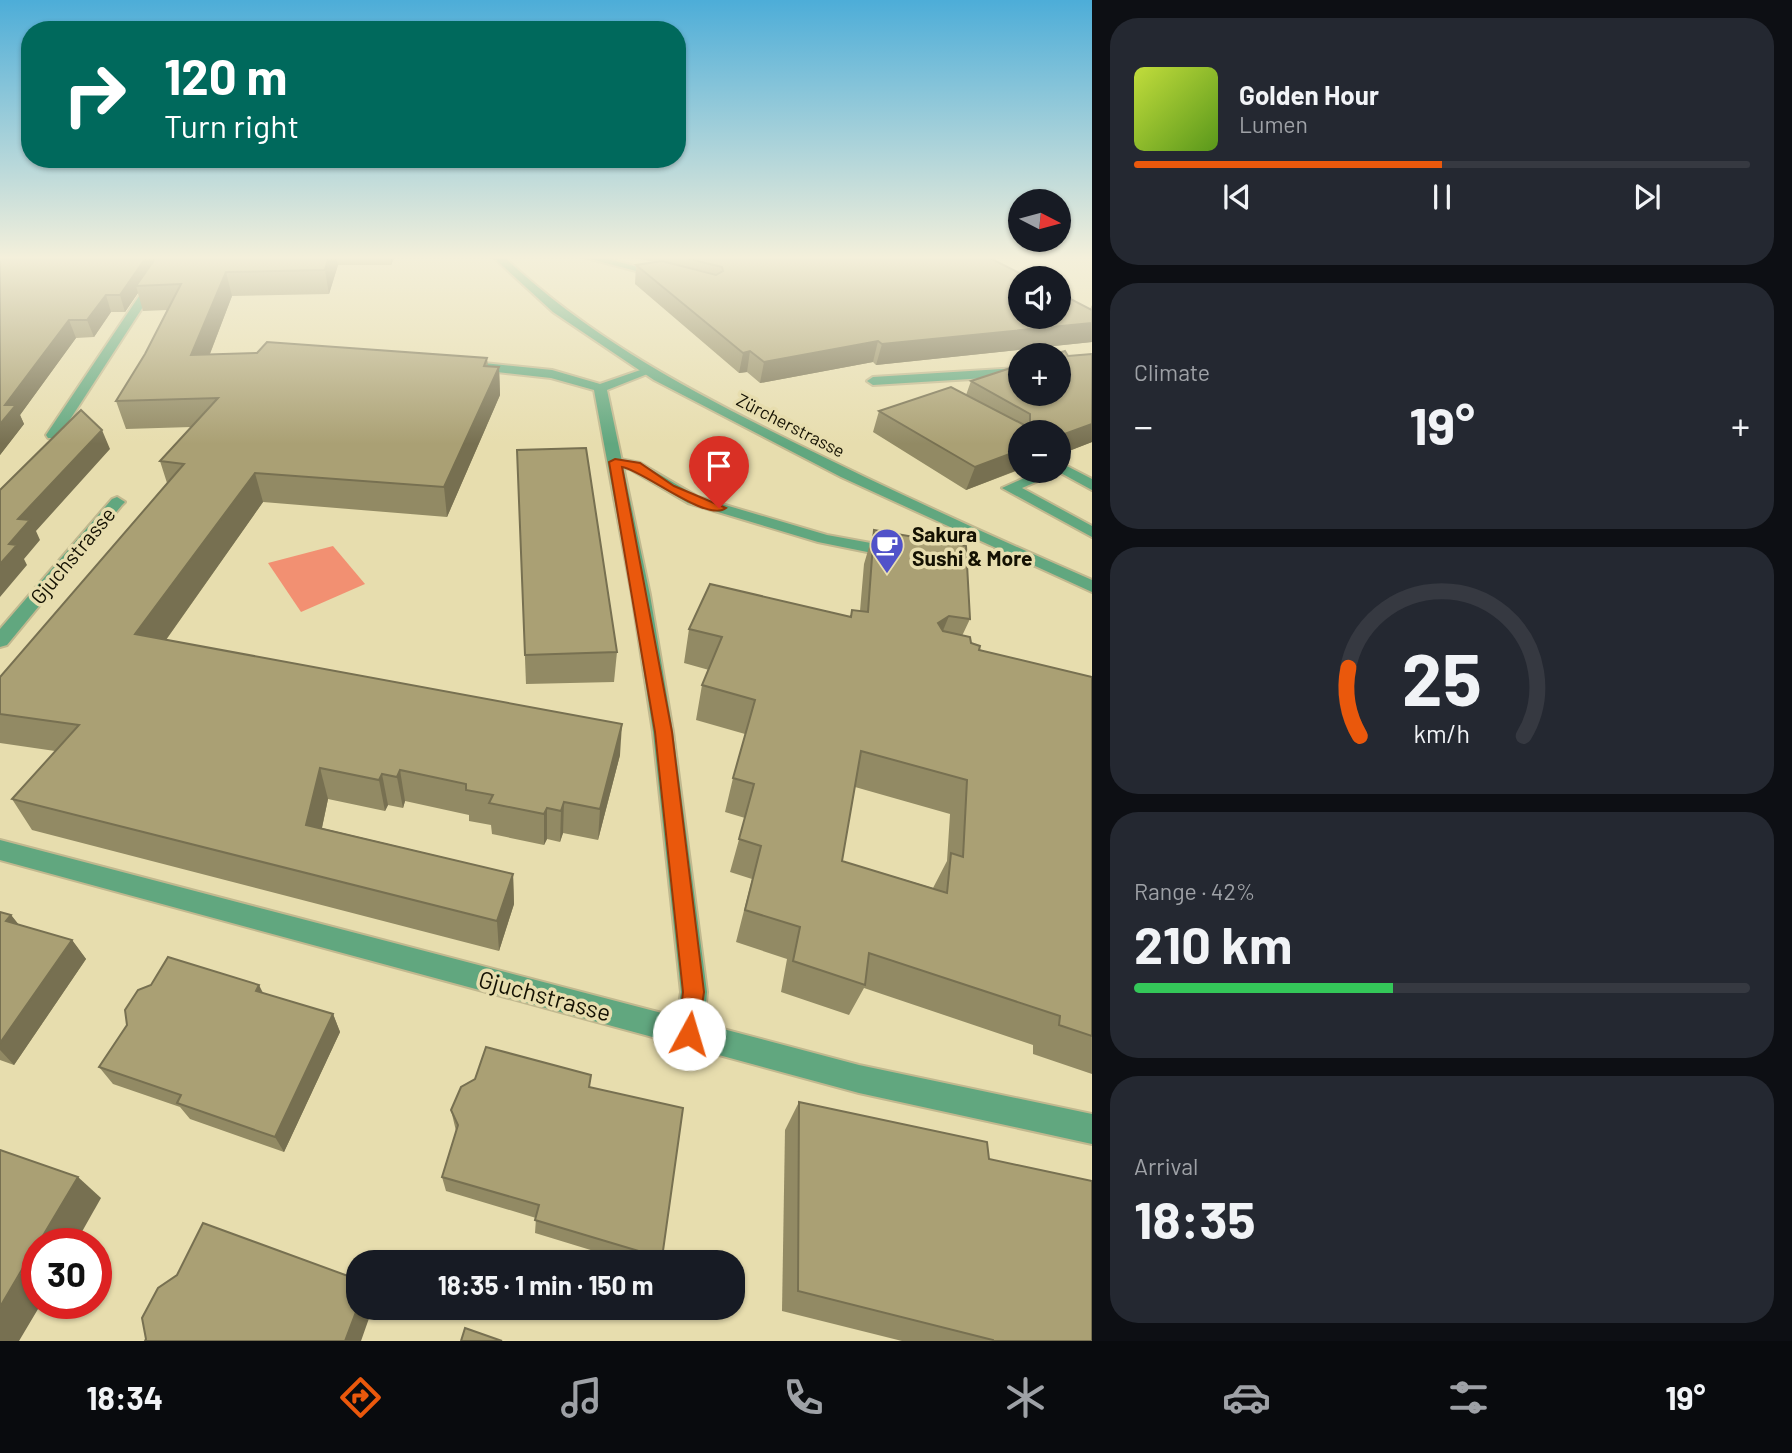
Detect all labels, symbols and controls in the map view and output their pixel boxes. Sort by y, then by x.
text: 120 m [164,46,287,105]
icon: right [49,49,140,140]
text: Golden Hour [1239,79,1379,110]
text: Turn right [164,106,299,144]
text: Lumen [1239,110,1308,138]
icon: previous [1218,178,1256,216]
icon: pause [1423,178,1461,216]
icon: next [1628,178,1666,216]
north arrow [1008,189,1071,252]
map controls [1008,189,1071,483]
button: sound [1008,266,1071,329]
button: + [1008,343,1071,406]
text: Climate [1134,358,1210,386]
street label: Zürcherstrasse [733,388,849,462]
text: 19° [1409,393,1475,455]
text: − [1134,402,1153,448]
text: + [1731,402,1750,448]
button: − [1008,420,1071,483]
pin [689,436,749,508]
icon: arrive [700,447,738,485]
street label: Gjuchstrasse [24,502,120,608]
place label: Sakura Sushi & More [912,521,1032,570]
cafe icon: Sakura Sushi & More [868,526,906,575]
text: 25 [1402,634,1482,722]
text: km/h [1414,718,1470,748]
text: Range · 42% [1134,877,1255,905]
text: 210 km [1134,912,1292,974]
street label: Gjuchstrasse [476,963,614,1027]
position arrow [652,997,726,1071]
text: Arrival [1134,1152,1198,1180]
text: 18:35 [1134,1187,1256,1249]
speed limit sign: 30 [21,1228,112,1319]
text: 18:35 · 1 min · 150 m [438,1269,653,1300]
icon: directions [336,1373,385,1422]
icon: music [557,1373,606,1422]
icon: phone [779,1373,828,1422]
icon: climate [1001,1373,1050,1422]
icon: car [1222,1373,1271,1422]
icon: filters [1444,1373,1493,1422]
text: 18:34 [86,1378,163,1416]
text: 19° [1665,1378,1706,1416]

